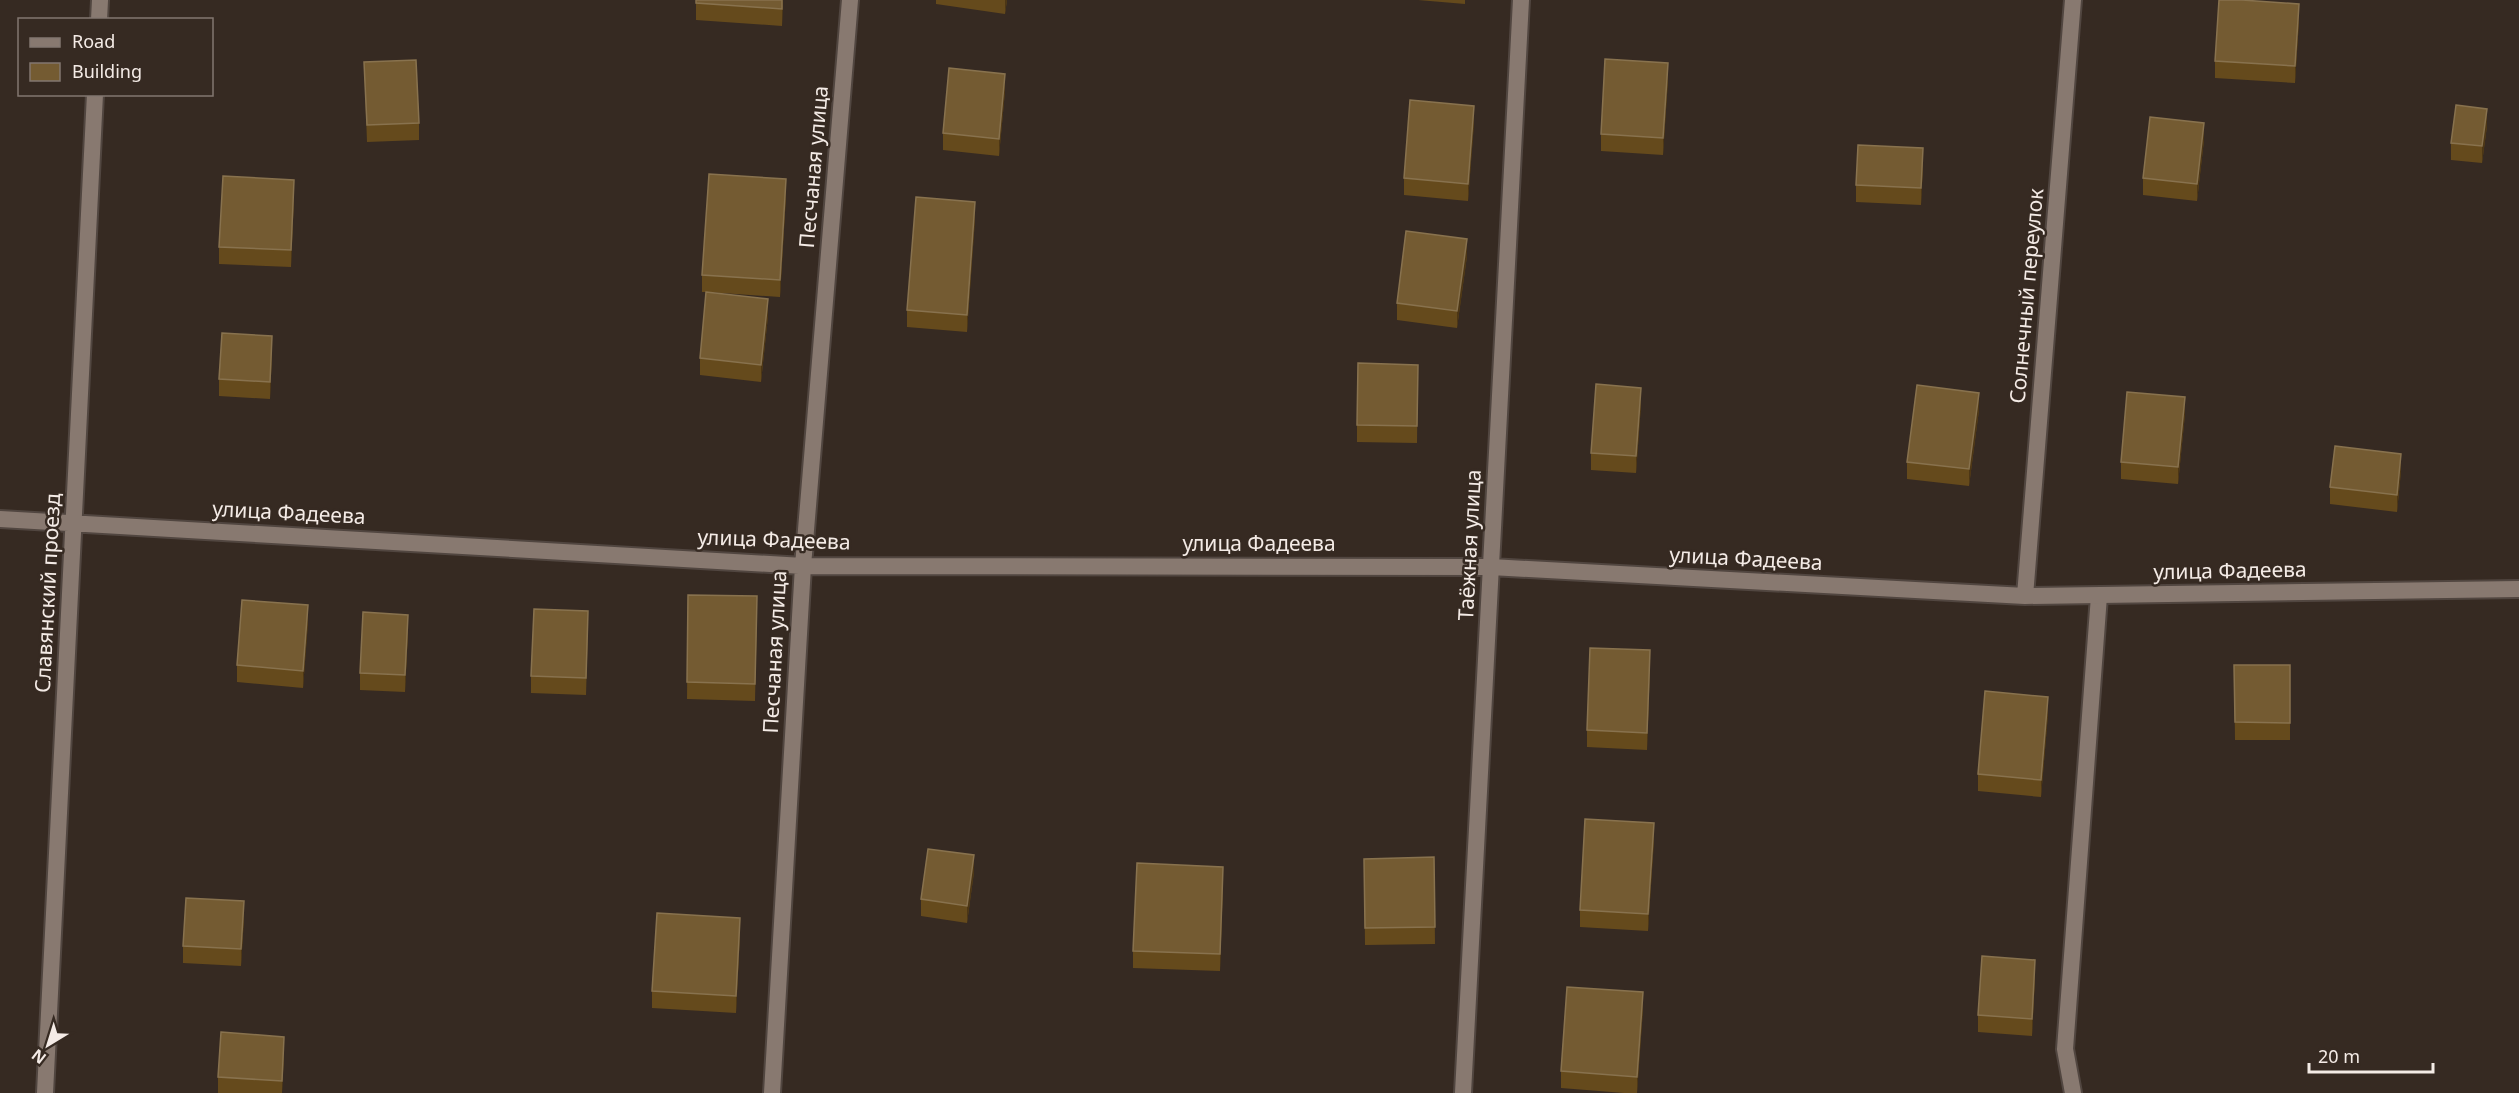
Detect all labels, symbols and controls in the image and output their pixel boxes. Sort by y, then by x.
legend [18,18,213,96]
text: Road [72,29,115,53]
text: Building [72,59,142,83]
street label: Песчаная улица [792,84,834,249]
street label: Солнечный переулок [2003,187,2049,405]
street label: Таёжная улица [1451,469,1487,621]
street label: Славянский проезд [28,492,66,693]
street label: улица Фадеева [212,494,366,530]
street label: улица Фадеева [697,522,851,556]
street label: улица Фадеева [1182,529,1336,557]
street label: улица Фадеева [1669,540,1823,576]
street label: улица Фадеева [2153,555,2307,585]
street label: Песчаная улица [756,570,792,734]
north arrow [18,1015,78,1075]
scale bar [2309,1036,2434,1074]
text: N [27,1044,51,1069]
text: 20 m [2318,1044,2360,1068]

